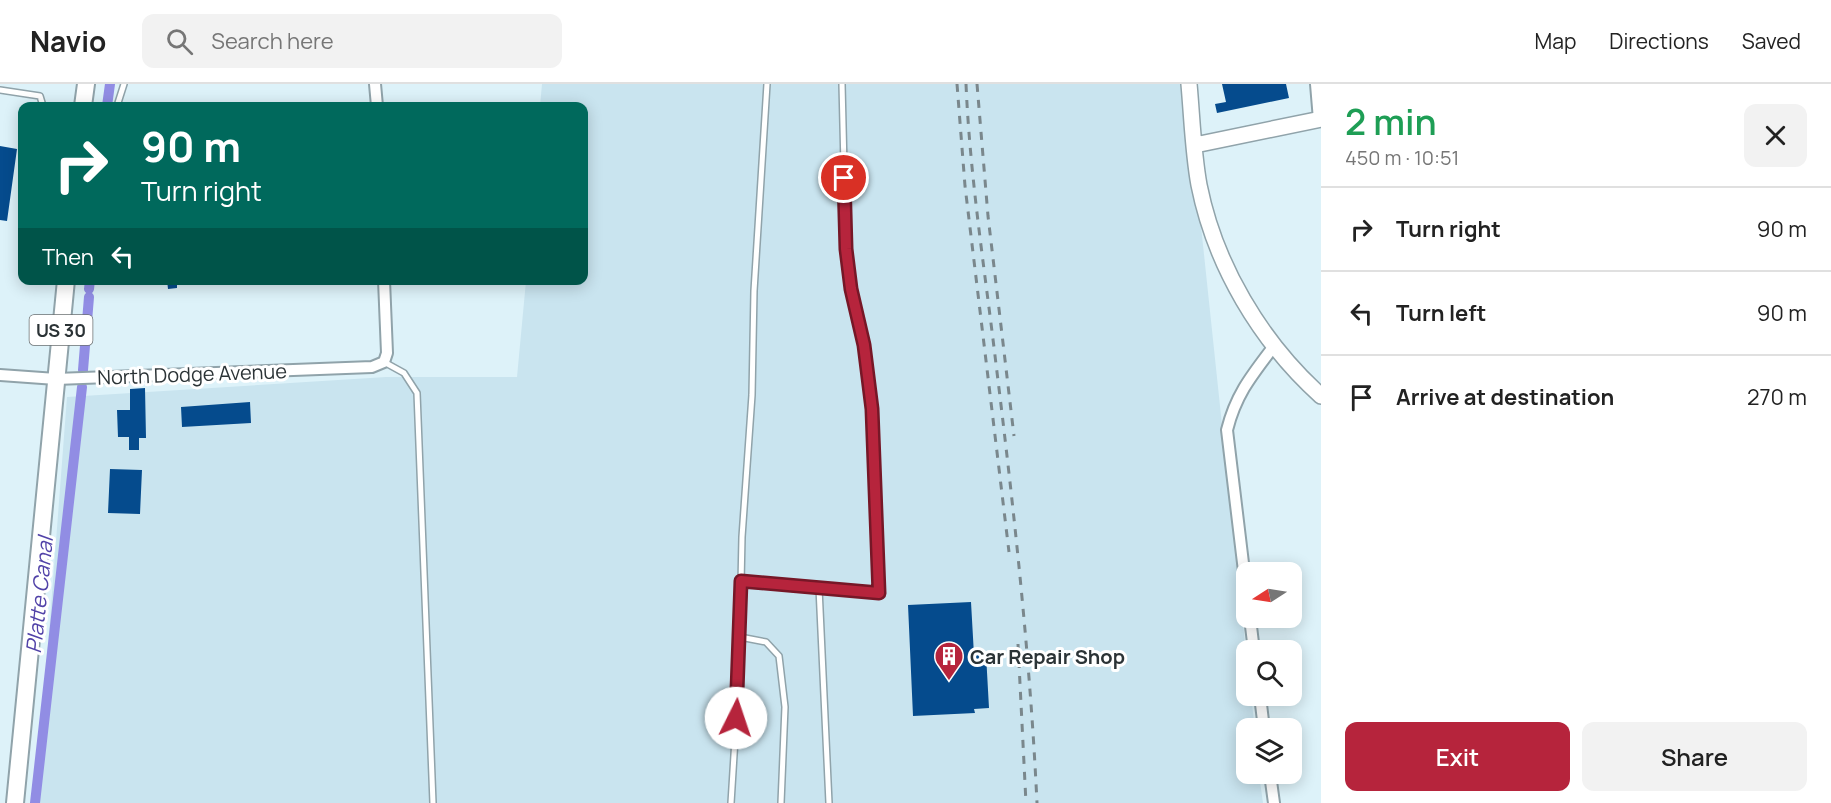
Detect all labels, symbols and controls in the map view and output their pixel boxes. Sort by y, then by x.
search box [142,14,562,68]
text: Navio [30,22,106,60]
icon: search [163,25,196,58]
text: Search here [211,26,334,56]
text: Map [1535,27,1576,55]
text: Directions [1609,27,1709,55]
text: Saved [1742,27,1801,55]
text: 2 min [1345,97,1437,146]
button: close [1744,104,1807,167]
text: 90 m [141,117,241,175]
icon: right [42,126,120,204]
text: 450 m · 10:51 [1345,144,1459,171]
pin [818,152,869,203]
icon: arrive [827,161,860,194]
text: Turn right [141,172,262,209]
icon: right [1345,213,1378,246]
text: Turn right [1396,214,1501,244]
text: 90 m [1757,214,1807,244]
icon: left [106,240,139,273]
text: Then [42,242,94,272]
icon: left [1345,297,1378,330]
text: Turn left [1396,298,1486,328]
text: 90 m [1757,298,1807,328]
road number: US 30 [29,315,92,345]
street label: North Dodge Avenue [97,357,287,391]
icon: arrive [1345,381,1378,414]
text: Arrive at destination [1396,382,1614,412]
text: 270 m [1747,382,1807,412]
water label: Platte Canal [19,532,59,655]
north arrow [1236,562,1302,628]
map controls [1236,562,1302,784]
building icon: Car Repair Shop [933,640,965,682]
button: search [1236,640,1302,706]
place label: Car Repair Shop [970,643,1125,670]
position arrow [704,686,768,750]
button: layers [1236,718,1302,784]
button: Exit [1345,722,1570,791]
button: Share [1582,722,1807,791]

